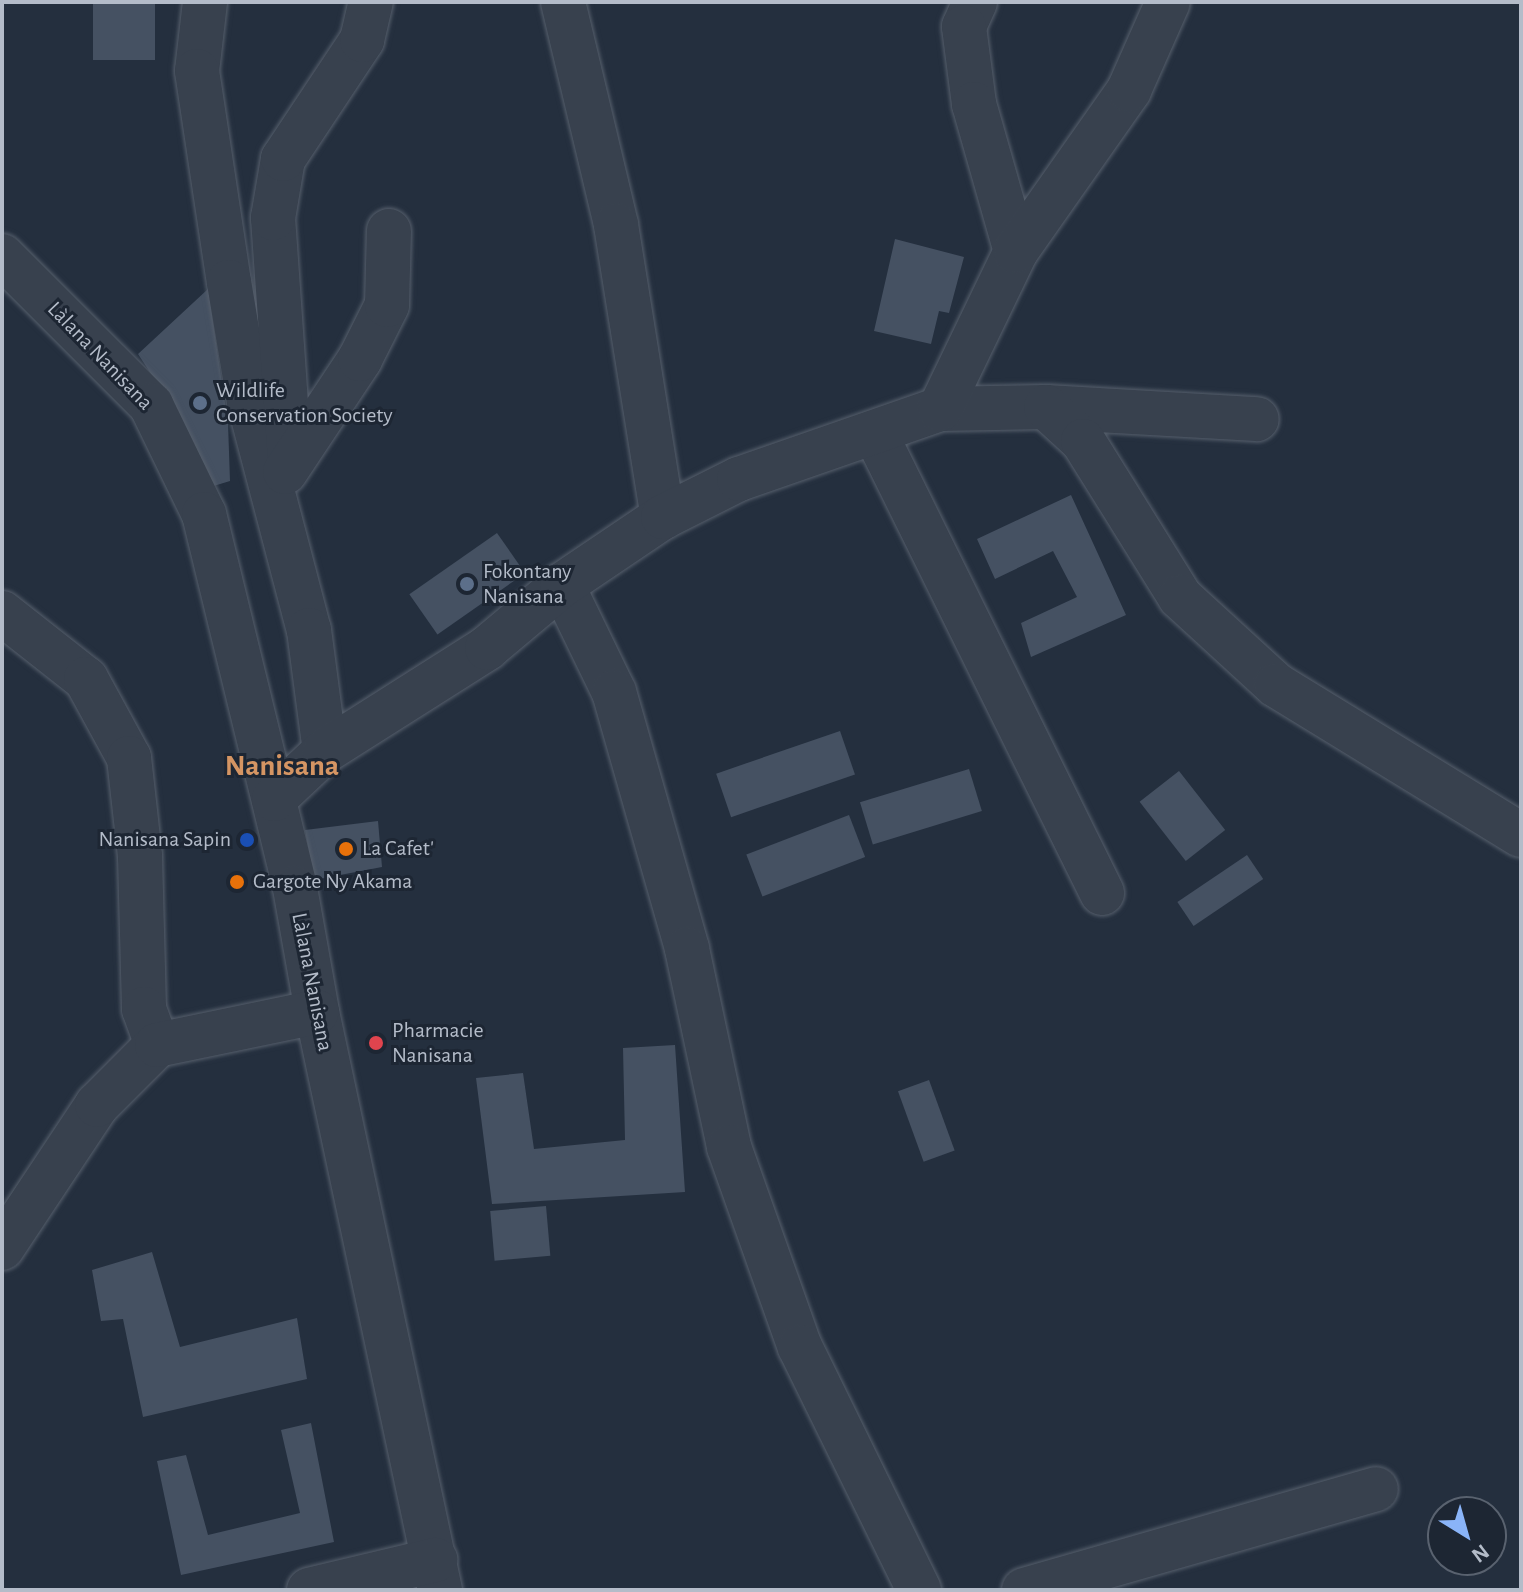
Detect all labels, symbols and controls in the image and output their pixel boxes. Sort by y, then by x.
street label: Làlana Nanisana [42,296,158,416]
place label: Wildlife Conservation Society [216,377,393,428]
marker: Wildlife Conservation Society [191,394,209,412]
place label: Fokontany Nanisana [483,558,571,610]
marker: Fokontany Nanisana [458,575,476,593]
district label: Nanisana [225,748,339,784]
place label: Nanisana Sapin [99,827,231,853]
marker: Nanisana Sapin [238,831,256,849]
place label: La Cafet' [362,836,434,862]
marker: La Cafet' [337,840,355,858]
place label: Gargote Ny Akama [253,869,412,895]
marker: Gargote Ny Akama [228,873,246,891]
street label: Làlana Nanisana [286,910,338,1054]
place label: Pharmacie Nanisana [392,1017,484,1068]
marker: Pharmacie Nanisana [367,1034,385,1052]
north arrow [1427,1496,1507,1576]
text: N [1468,1540,1493,1567]

